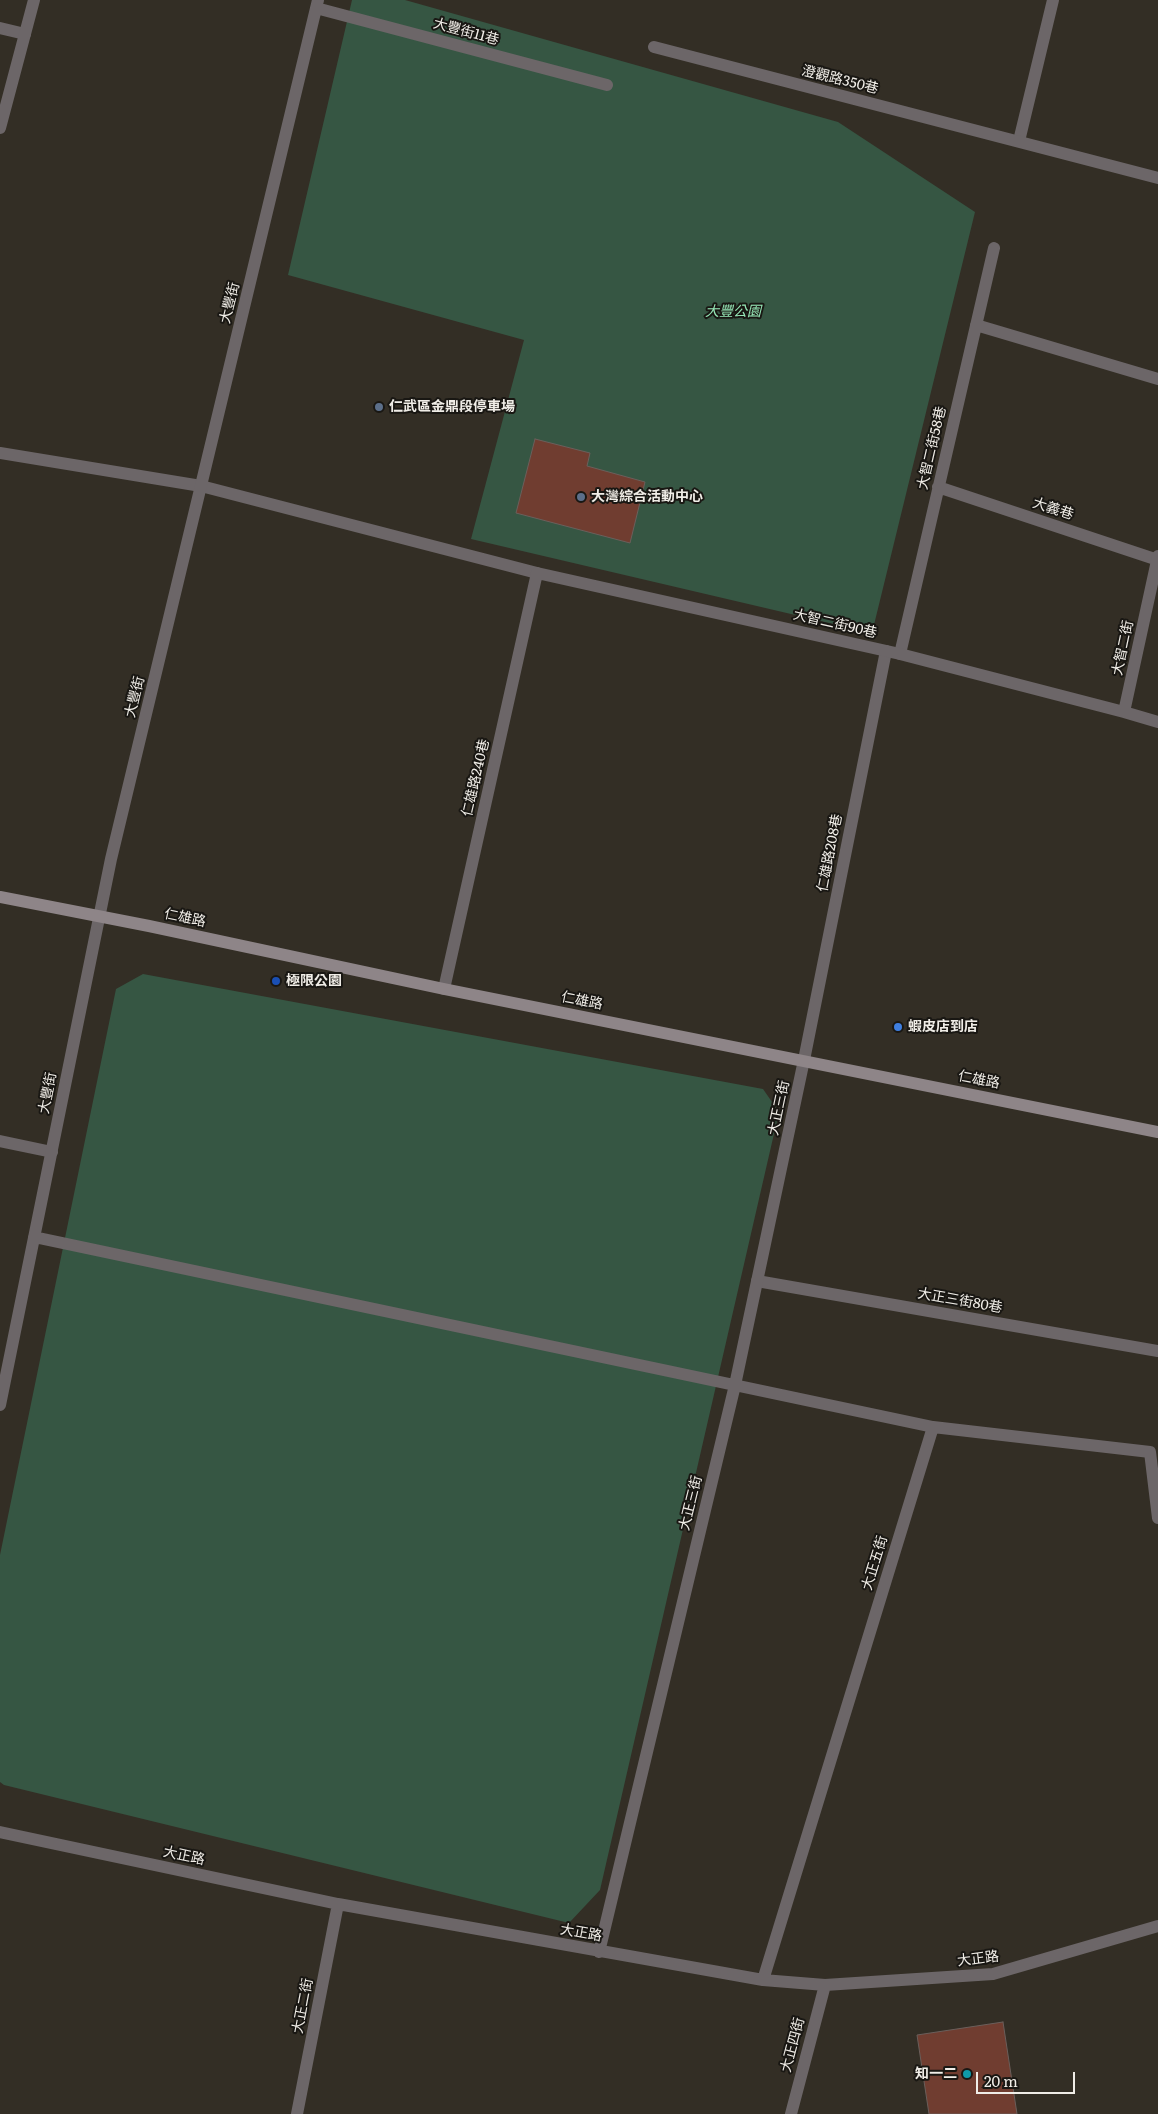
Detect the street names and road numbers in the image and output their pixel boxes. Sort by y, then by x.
street label: 大豐街11巷 [431,15,501,49]
street label: 澄觀路350巷 [800,62,880,98]
street label: 大豐街 [217,281,243,325]
street label: 大智二街58巷 [914,405,950,491]
street label: 大義巷 [1030,495,1076,523]
street label: 大智二街90巷 [791,606,879,642]
street label: 大智二街 [1109,619,1137,677]
street label: 大豐街 [122,675,148,719]
street label: 仁雄路240巷 [459,738,493,818]
street label: 仁雄路208巷 [814,813,846,893]
street label: 仁雄路 [163,905,207,931]
street label: 仁雄路 [560,989,604,1013]
street label: 仁雄路 [957,1068,1001,1092]
street label: 大豐街 [36,1071,60,1115]
street label: 大正三街 [765,1079,793,1137]
street label: 大正三街80巷 [916,1285,1004,1317]
street label: 大正三街 [676,1474,706,1532]
street label: 大正五街 [859,1534,891,1592]
street label: 大正路 [162,1843,206,1869]
street label: 大正路 [559,1921,603,1945]
street label: 大正路 [956,1948,1000,1970]
street label: 大正二街 [289,1977,317,2035]
street label: 大正四街 [778,2016,808,2074]

